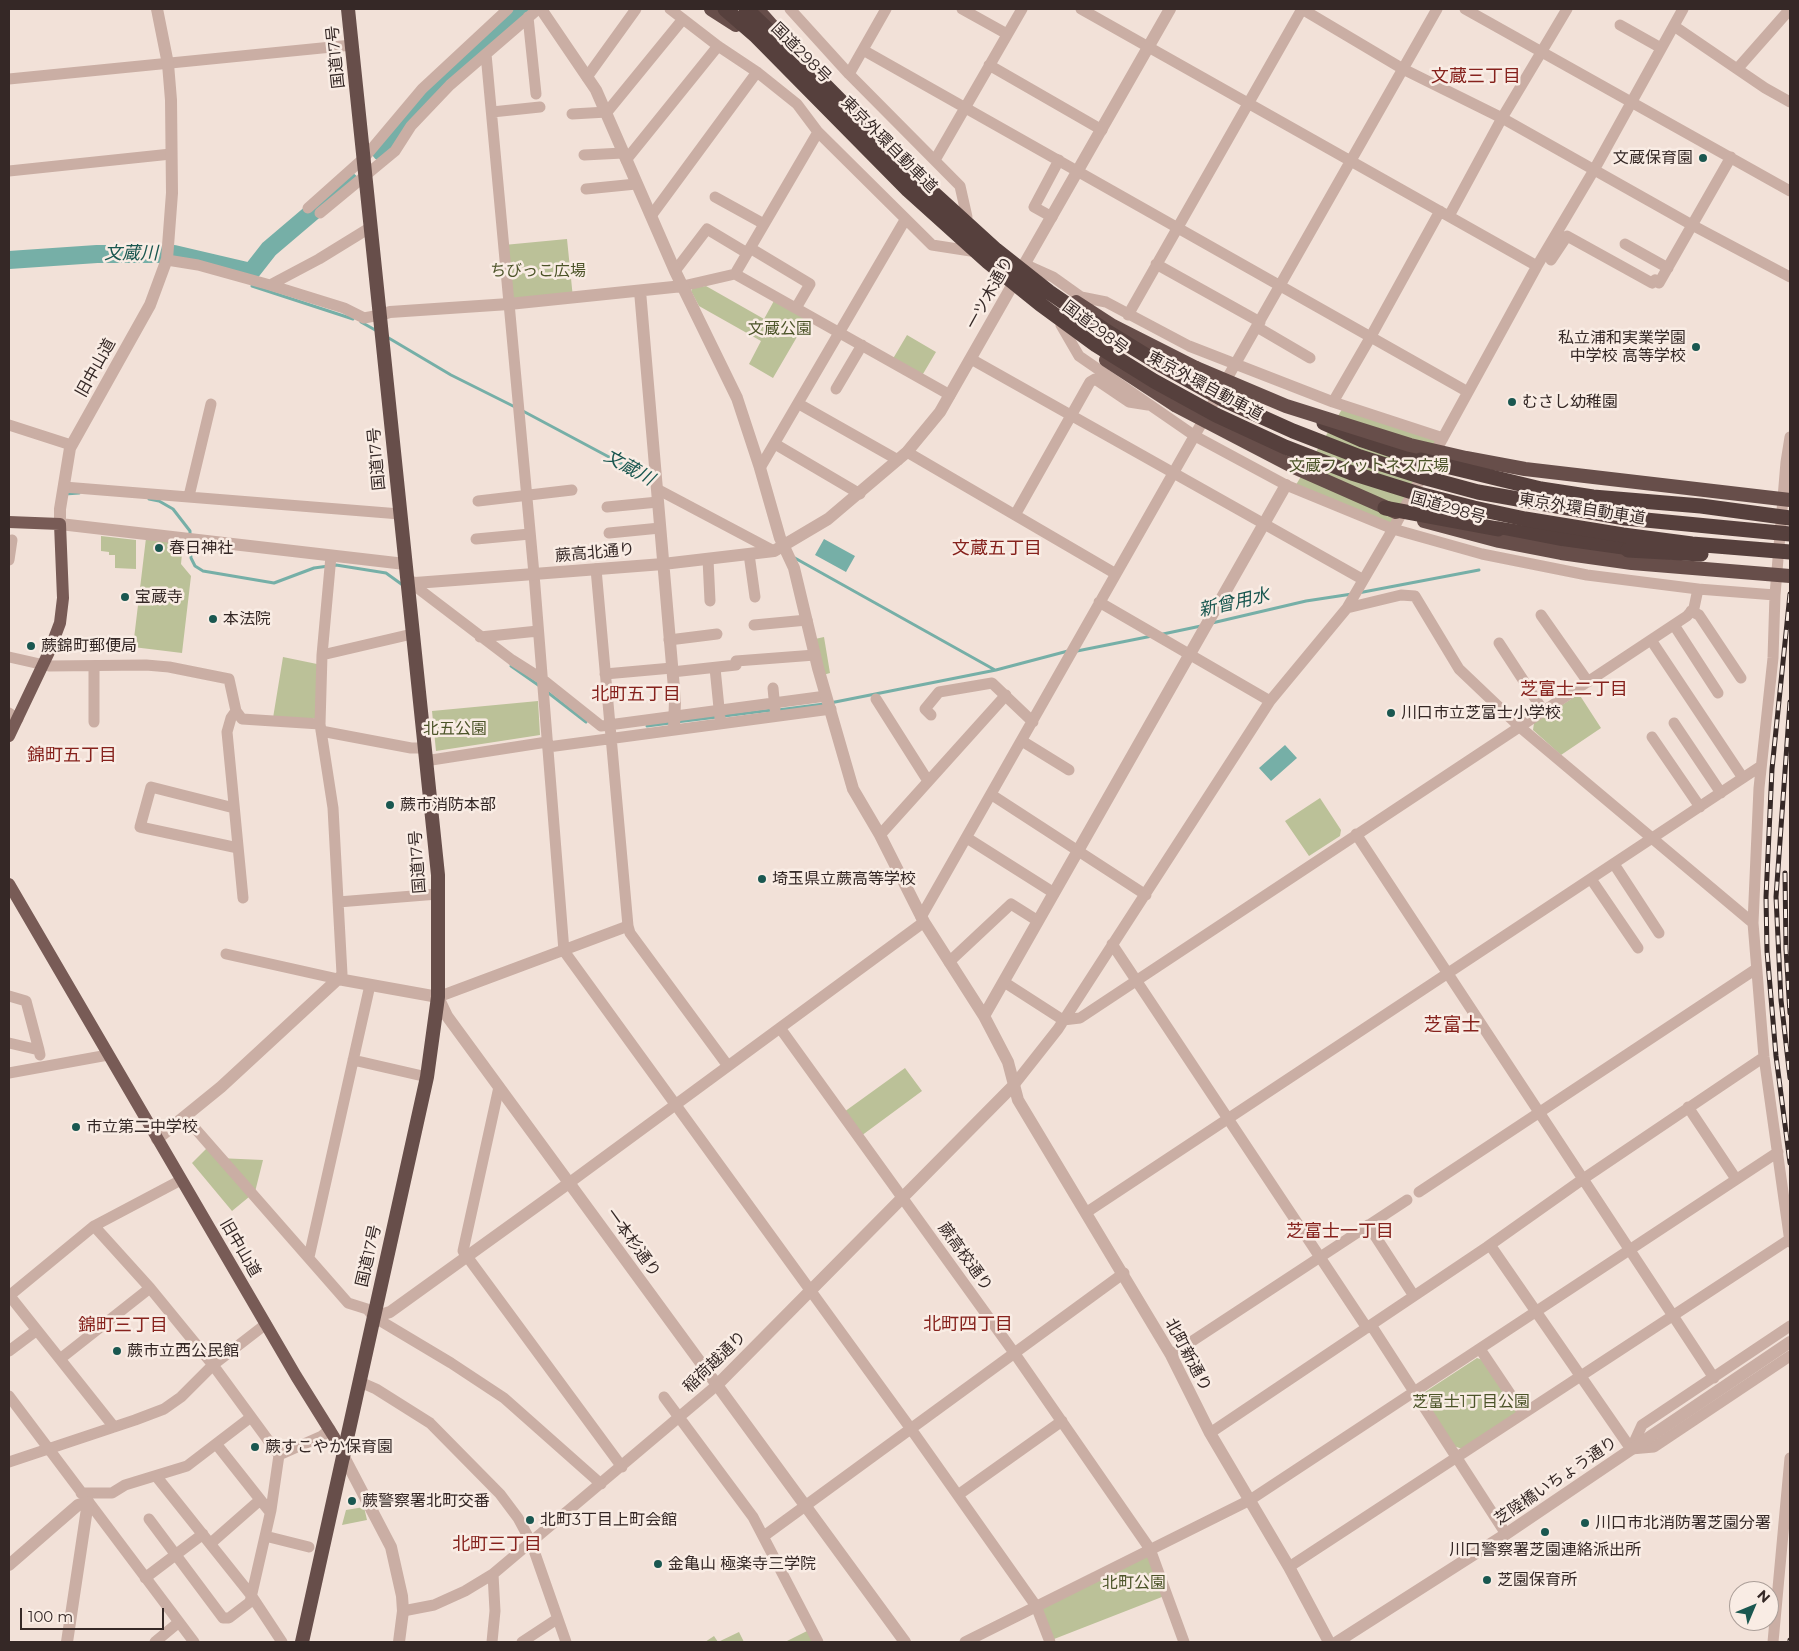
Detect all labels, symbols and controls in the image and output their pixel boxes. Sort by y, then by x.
street label: 国道298号 [767,19,835,87]
street label: 国道17号 [323,25,349,89]
district label: 文蔵三丁目 [1431,66,1521,88]
street label: 東京外環自動車道 [837,93,941,197]
place label: 文蔵保育園 [1613,148,1693,168]
marker: 文蔵保育園 [1697,152,1709,164]
water label: 文蔵川 [104,243,158,265]
street label: 一ツ木通り [962,253,1018,333]
park label: ちびっこ広場 [490,261,586,281]
street label: 国道298号 [1058,297,1132,359]
park label: 文蔵公園 [748,319,812,339]
place label: 私立浦和実業学園 中学校 高等学校 [1558,328,1686,366]
street label: 旧中山道 [72,335,120,401]
marker: 私立浦和実業学園 中学校 高等学校 [1690,341,1702,353]
street label: 東京外環自動車道 [1144,347,1266,425]
place label: むさし幼稚園 [1522,392,1618,412]
marker: むさし幼稚園 [1506,396,1518,408]
street label: 国道17号 [365,427,389,491]
water label: 文蔵川 [600,445,658,491]
park label: 文蔵フィットネス広場 [1289,456,1449,476]
street label: 国道298号 [1408,488,1488,528]
street label: 東京外環自動車道 [1517,490,1647,528]
place label: 春日神社 [169,538,233,558]
district label: 文蔵五丁目 [952,538,1042,560]
street label: 蕨高北通り [554,540,636,566]
marker: 春日神社 [153,542,165,554]
water label: 新曾用水 [1196,584,1272,622]
place label: 宝蔵寺 [135,587,183,607]
marker: 宝蔵寺 [119,591,131,603]
place label: 本法院 [223,609,271,629]
marker: 本法院 [207,613,219,625]
place label: 蕨錦町郵便局 [41,636,137,656]
marker: 蕨錦町郵便局 [25,640,37,652]
district label: 芝富士二丁目 [1520,679,1628,701]
district label: 北町五丁目 [591,684,681,706]
place label: 川口市立芝富士小学校 [1401,703,1561,723]
marker: 川口市立芝富士小学校 [1385,707,1397,719]
park label: 北五公園 [423,719,487,739]
district label: 錦町五丁目 [27,745,117,767]
place label: 蕨市消防本部 [400,795,496,815]
marker: 蕨市消防本部 [384,799,396,811]
street label: 国道17号 [406,830,430,894]
place label: 埼玉県立蕨高等学校 [772,869,916,889]
marker: 埼玉県立蕨高等学校 [756,873,768,885]
district label: 芝富士 [1424,1014,1480,1036]
place label: 市立第二中学校 [86,1117,198,1137]
marker: 市立第二中学校 [70,1121,82,1133]
street label: 一本杉通り [602,1205,664,1281]
street label: 旧中山道 [216,1215,264,1281]
street label: 蕨高校通り [934,1219,996,1295]
district label: 芝富士一丁目 [1286,1221,1394,1243]
street label: 国道17号 [353,1223,385,1289]
district label: 北町四丁目 [923,1314,1013,1336]
district label: 錦町三丁目 [78,1315,168,1337]
street label: 北町新通り [1161,1315,1215,1395]
street label: 稲荷越通り [680,1327,750,1397]
place label: 蕨市立西公民館 [127,1341,239,1361]
marker: 蕨市立西公民館 [111,1345,123,1357]
park label: 芝富士1丁目公園 [1412,1392,1530,1412]
street label: 芝陸橋いちょう通り [1491,1433,1621,1529]
place label: 蕨すこやか保育園 [265,1437,393,1457]
marker: 蕨すこやか保育園 [249,1441,261,1453]
place label: 蕨警察署北町交番 [362,1491,490,1511]
marker: 蕨警察署北町交番 [346,1495,358,1507]
place label: 北町3丁目上町会館 [540,1510,677,1530]
place label: 川口市北消防署芝園分署 [1595,1513,1771,1533]
marker: 北町3丁目上町会館 [524,1514,536,1526]
marker: 川口市北消防署芝園分署 [1579,1517,1591,1529]
marker: 川口警察署芝園連絡派出所 [1539,1526,1551,1538]
district label: 北町三丁目 [452,1534,542,1556]
place label: 川口警察署芝園連絡派出所 [1449,1540,1641,1560]
place label: 金亀山 極楽寺三学院 [668,1554,816,1574]
marker: 金亀山 極楽寺三学院 [652,1558,664,1570]
place label: 芝園保育所 [1497,1570,1577,1590]
park label: 北町公園 [1102,1573,1166,1593]
marker: 芝園保育所 [1481,1574,1493,1586]
north arrow [1729,1581,1779,1631]
text: N [1754,1586,1774,1606]
scale bar [22,1598,166,1630]
text: 100 m [28,1607,73,1626]

